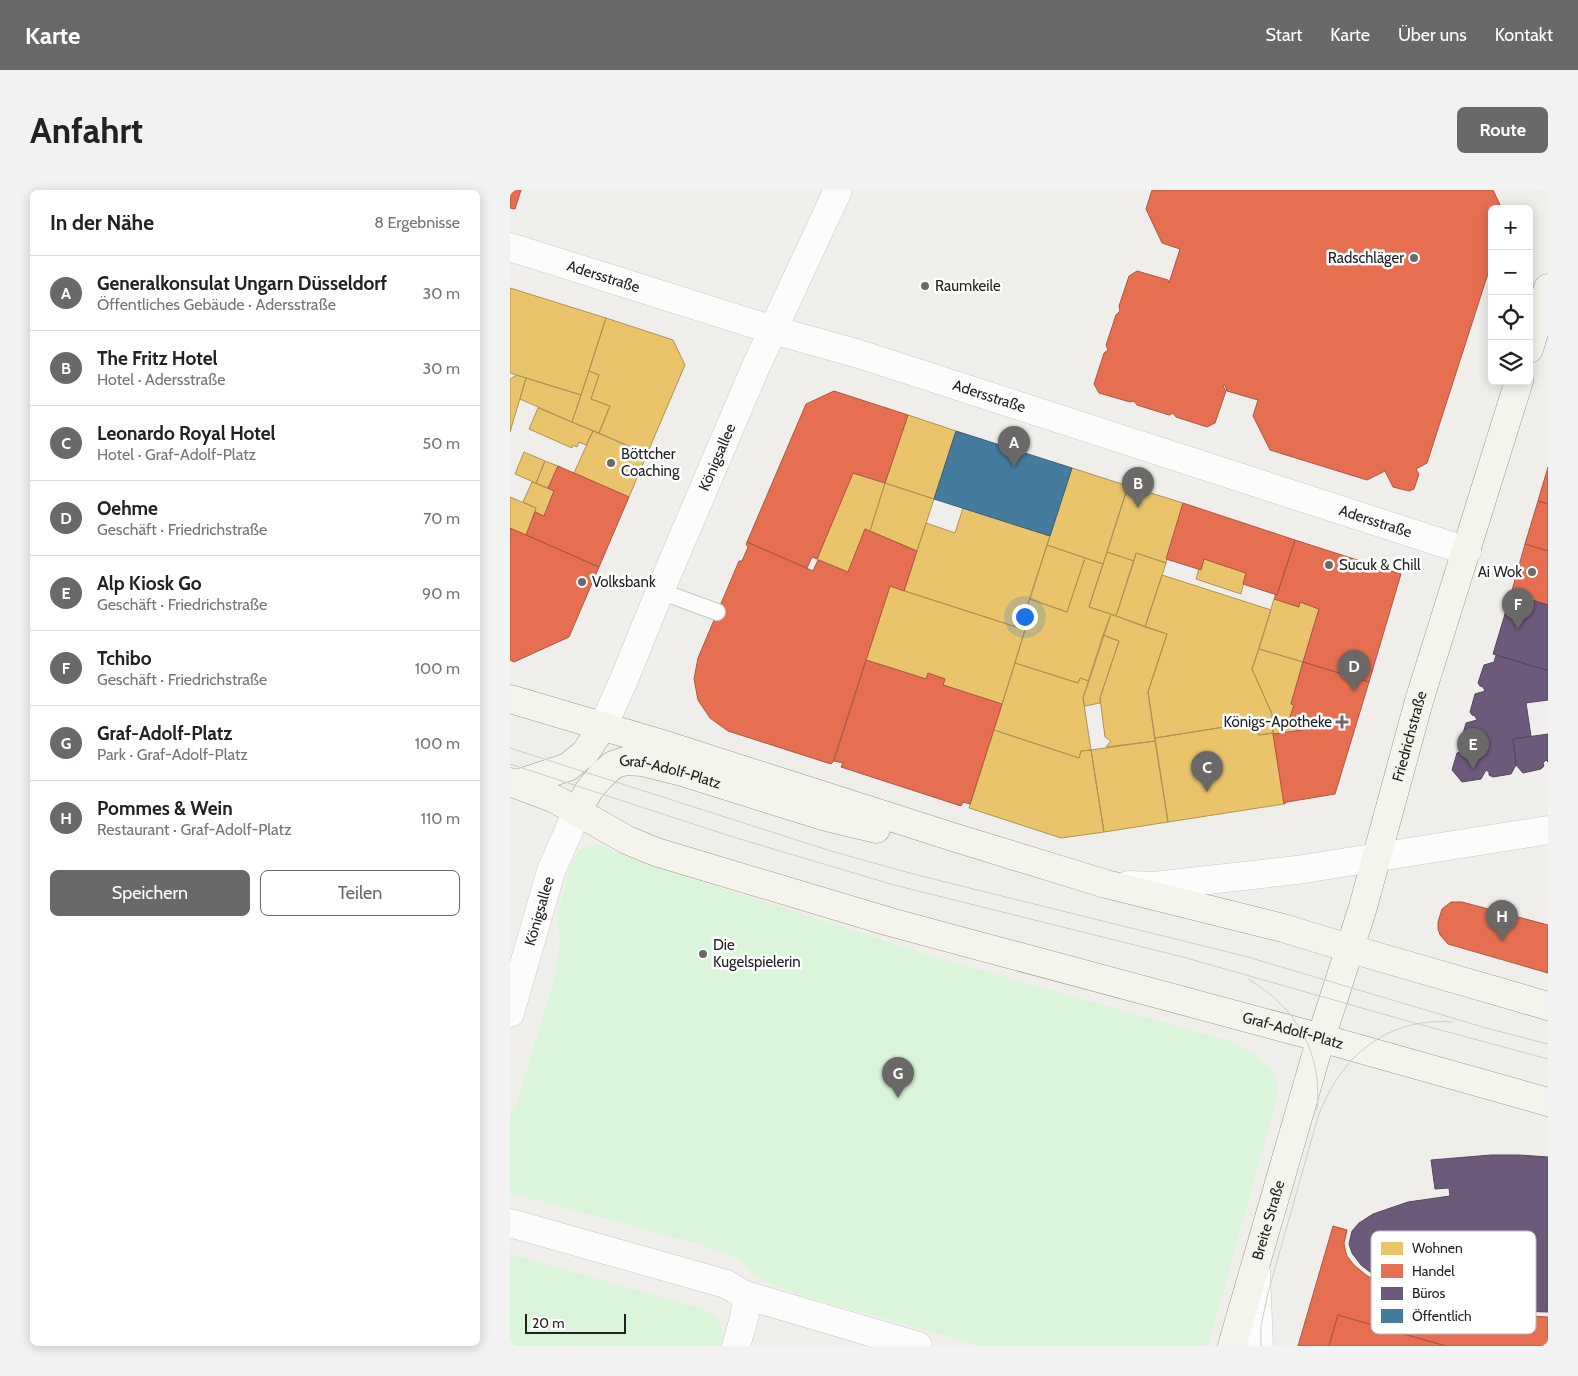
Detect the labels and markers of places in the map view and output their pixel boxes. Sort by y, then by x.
place label: Radschläger [1328,249,1404,267]
marker: Radschläger [1408,252,1420,264]
place label: Raumkeile [935,277,1001,295]
marker: Raumkeile [919,280,931,292]
pin: A [998,426,1030,467]
place label: Böttcher Coaching [621,445,680,480]
marker: Böttcher Coaching [605,457,617,469]
pin: B [1122,467,1154,508]
place label: Sucuk & Chill [1339,556,1421,574]
marker: Sucuk & Chill [1323,559,1335,571]
place label: Ai Wok [1478,563,1522,581]
marker: Ai Wok [1526,566,1538,578]
place label: Volksbank [592,573,656,591]
marker: Volksbank [576,576,588,588]
pin: F [1502,588,1534,629]
pin: D [1338,650,1370,691]
place label: Königs-Apotheke [1223,713,1332,731]
marker: Königs-Apotheke [1336,716,1348,728]
pin: E [1457,728,1489,769]
pin: C [1191,751,1223,792]
pin: H [1486,900,1518,941]
place label: Die Kugelspielerin [713,936,801,971]
marker: Die Kugelspielerin [697,948,709,960]
pin: G [882,1057,914,1098]

